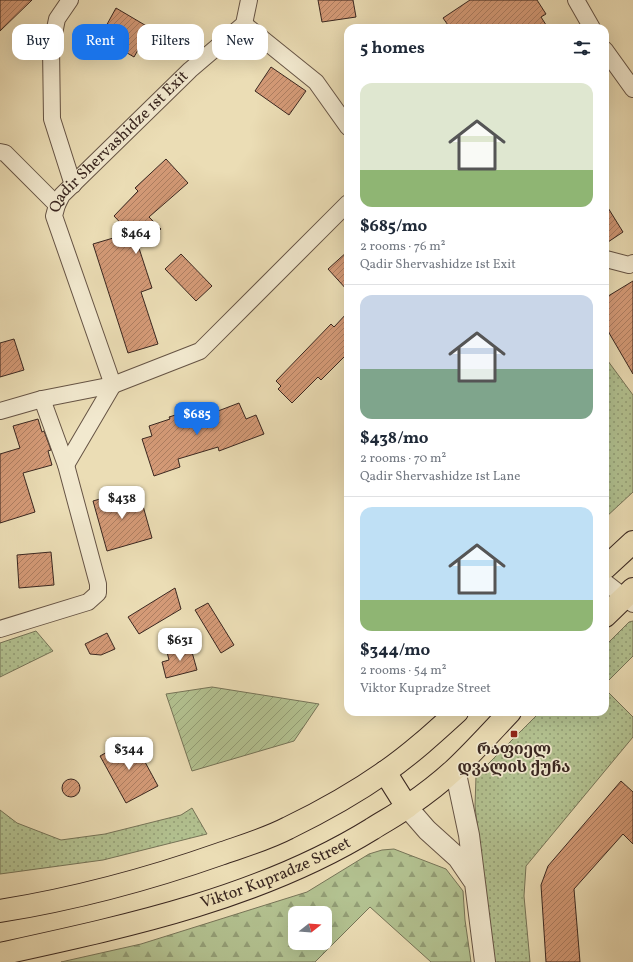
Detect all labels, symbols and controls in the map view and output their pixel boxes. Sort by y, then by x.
chip: Buy [12,24,64,60]
chip: Rent [72,24,129,60]
chip: Filters [137,24,204,60]
chip: New [212,24,268,60]
text: 5 homes [360,37,425,60]
icon: filters [571,37,593,59]
street label: Qadir Shervashidze 1st Exit [44,66,194,215]
icon: home [441,109,513,181]
text: $685/mo [360,215,427,238]
pin: $464 [112,221,160,255]
text: $464 [121,225,151,243]
text: 2 rooms · 76 m² [360,238,445,256]
text: Qadir Shervashidze 1st Exit [360,256,516,274]
icon: home [441,321,513,393]
pin: $685 [173,402,221,436]
text: $685 [183,406,211,424]
text: $438/mo [360,427,429,450]
text: 2 rooms · 70 m² [360,450,446,468]
text: Qadir Shervashidze 1st Lane [360,468,520,486]
pin: $438 [98,486,146,520]
text: $438 [108,490,136,508]
icon: home [441,533,513,605]
pin: $631 [156,628,204,662]
text: $631 [167,632,193,650]
text: $344/mo [360,639,430,662]
text: 2 rooms · 54 m² [360,662,447,680]
text: Viktor Kupradze Street [360,680,491,698]
marker: რაფიელ დვალის ქუჩა [509,729,519,739]
pin: $344 [105,737,153,771]
place label: რაფიელ დვალის ქუჩა [458,739,570,779]
text: $344 [114,741,144,759]
street label: Viktor Kupradze Street [198,832,355,915]
north arrow [288,906,332,950]
map controls [288,906,332,950]

